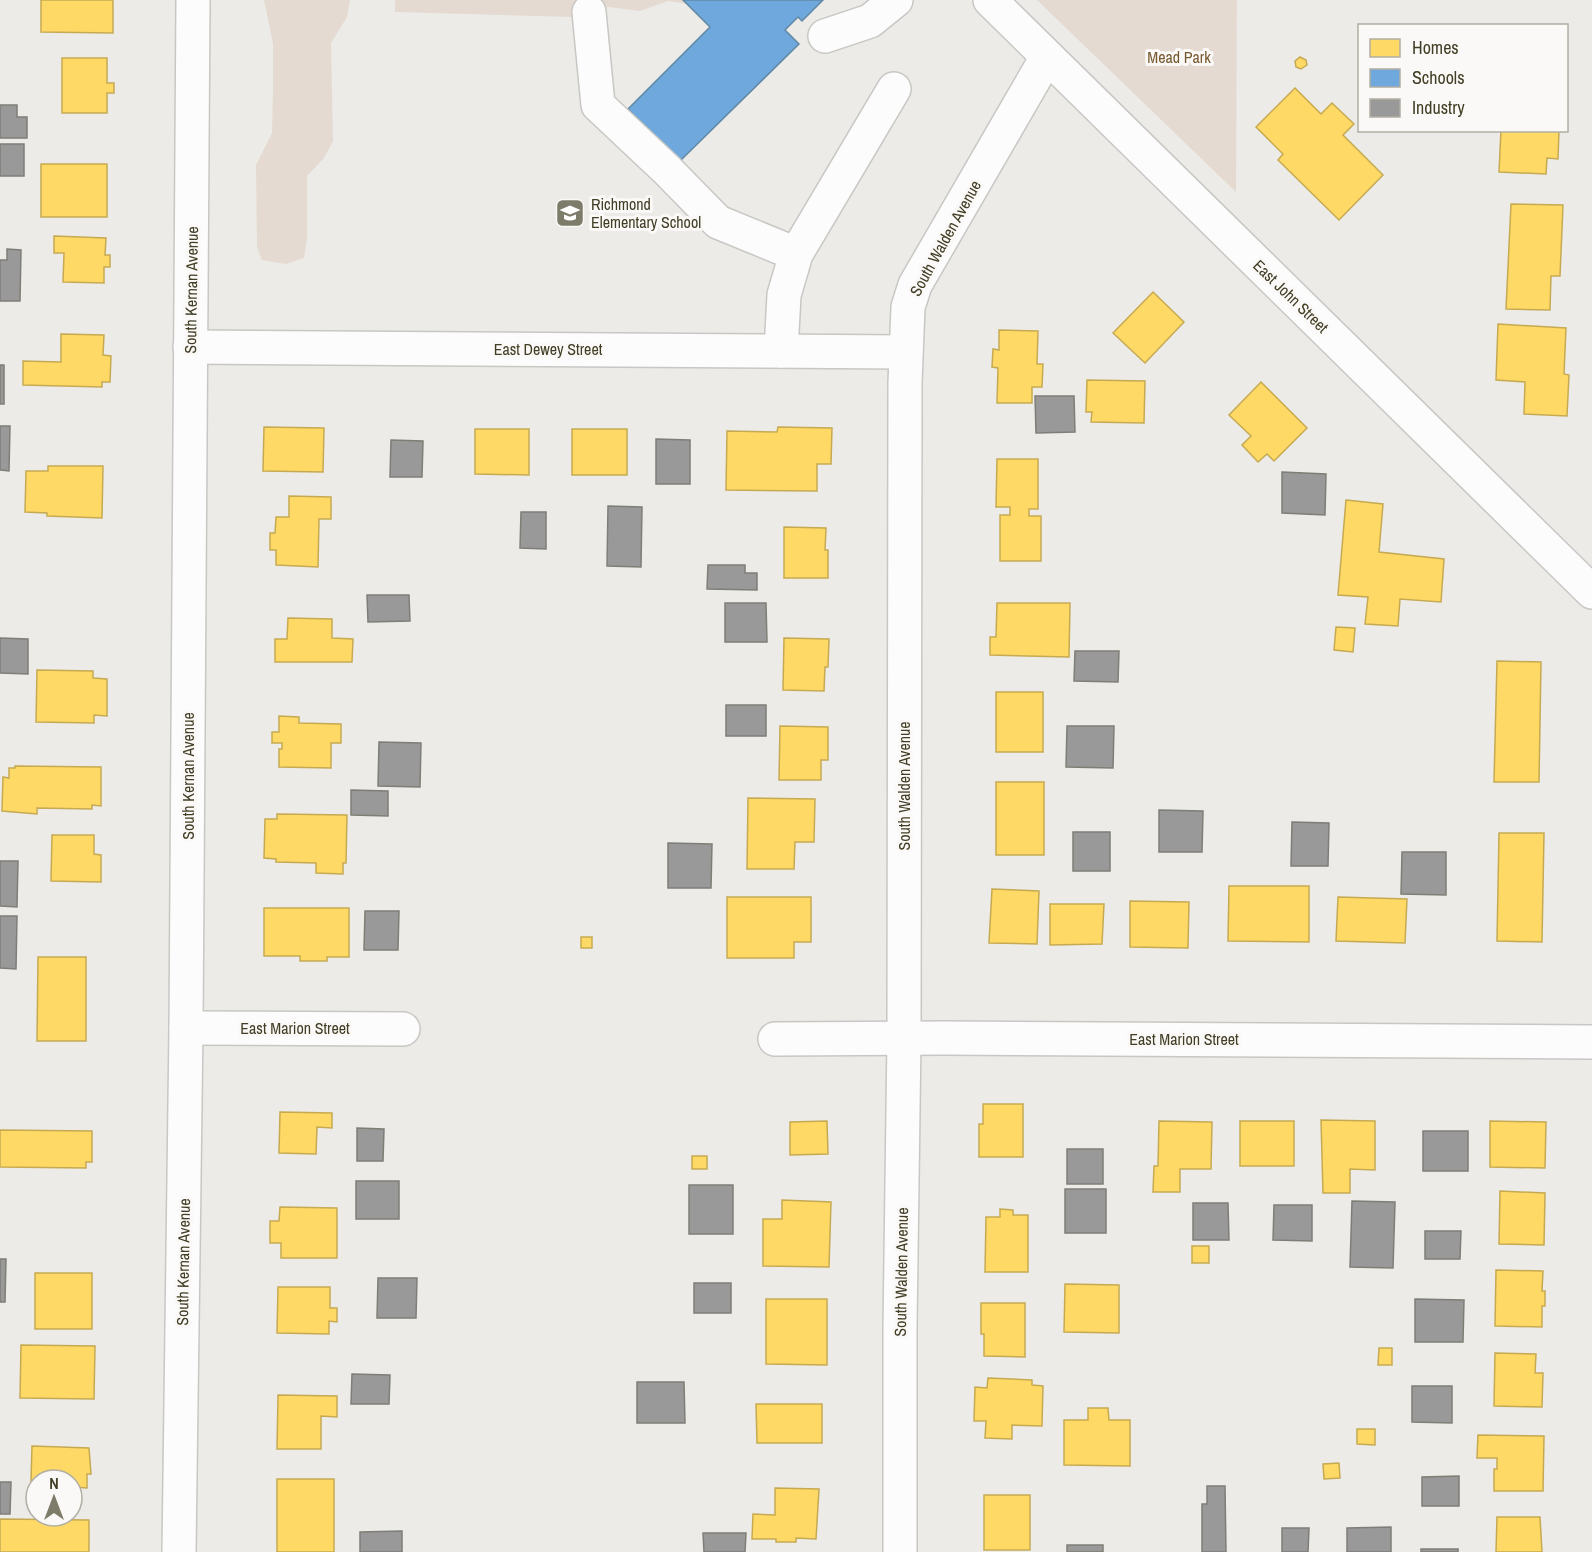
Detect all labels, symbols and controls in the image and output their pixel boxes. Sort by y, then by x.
legend [1358,24,1568,132]
text: Homes [1412,35,1459,60]
park label: Mead Park [1147,46,1211,68]
text: Schools [1412,65,1465,90]
text: Industry [1412,95,1465,120]
street label: South Walden Avenue [904,176,986,300]
place label: Richmond Elementary School [591,193,701,233]
school or university icon: Richmond Elementary School [554,197,586,229]
street label: South Kernan Avenue [179,226,203,354]
street label: East John Street [1248,254,1334,338]
street label: East Dewey Street [494,338,603,360]
street label: South Kernan Avenue [177,712,199,840]
street label: South Walden Avenue [893,721,915,851]
street label: East Marion Street [240,1017,350,1039]
street label: East Marion Street [1129,1028,1239,1050]
street label: South Kernan Avenue [171,1198,195,1326]
street label: South Walden Avenue [889,1207,913,1337]
north arrow [24,1468,84,1528]
text: N [49,1472,59,1494]

